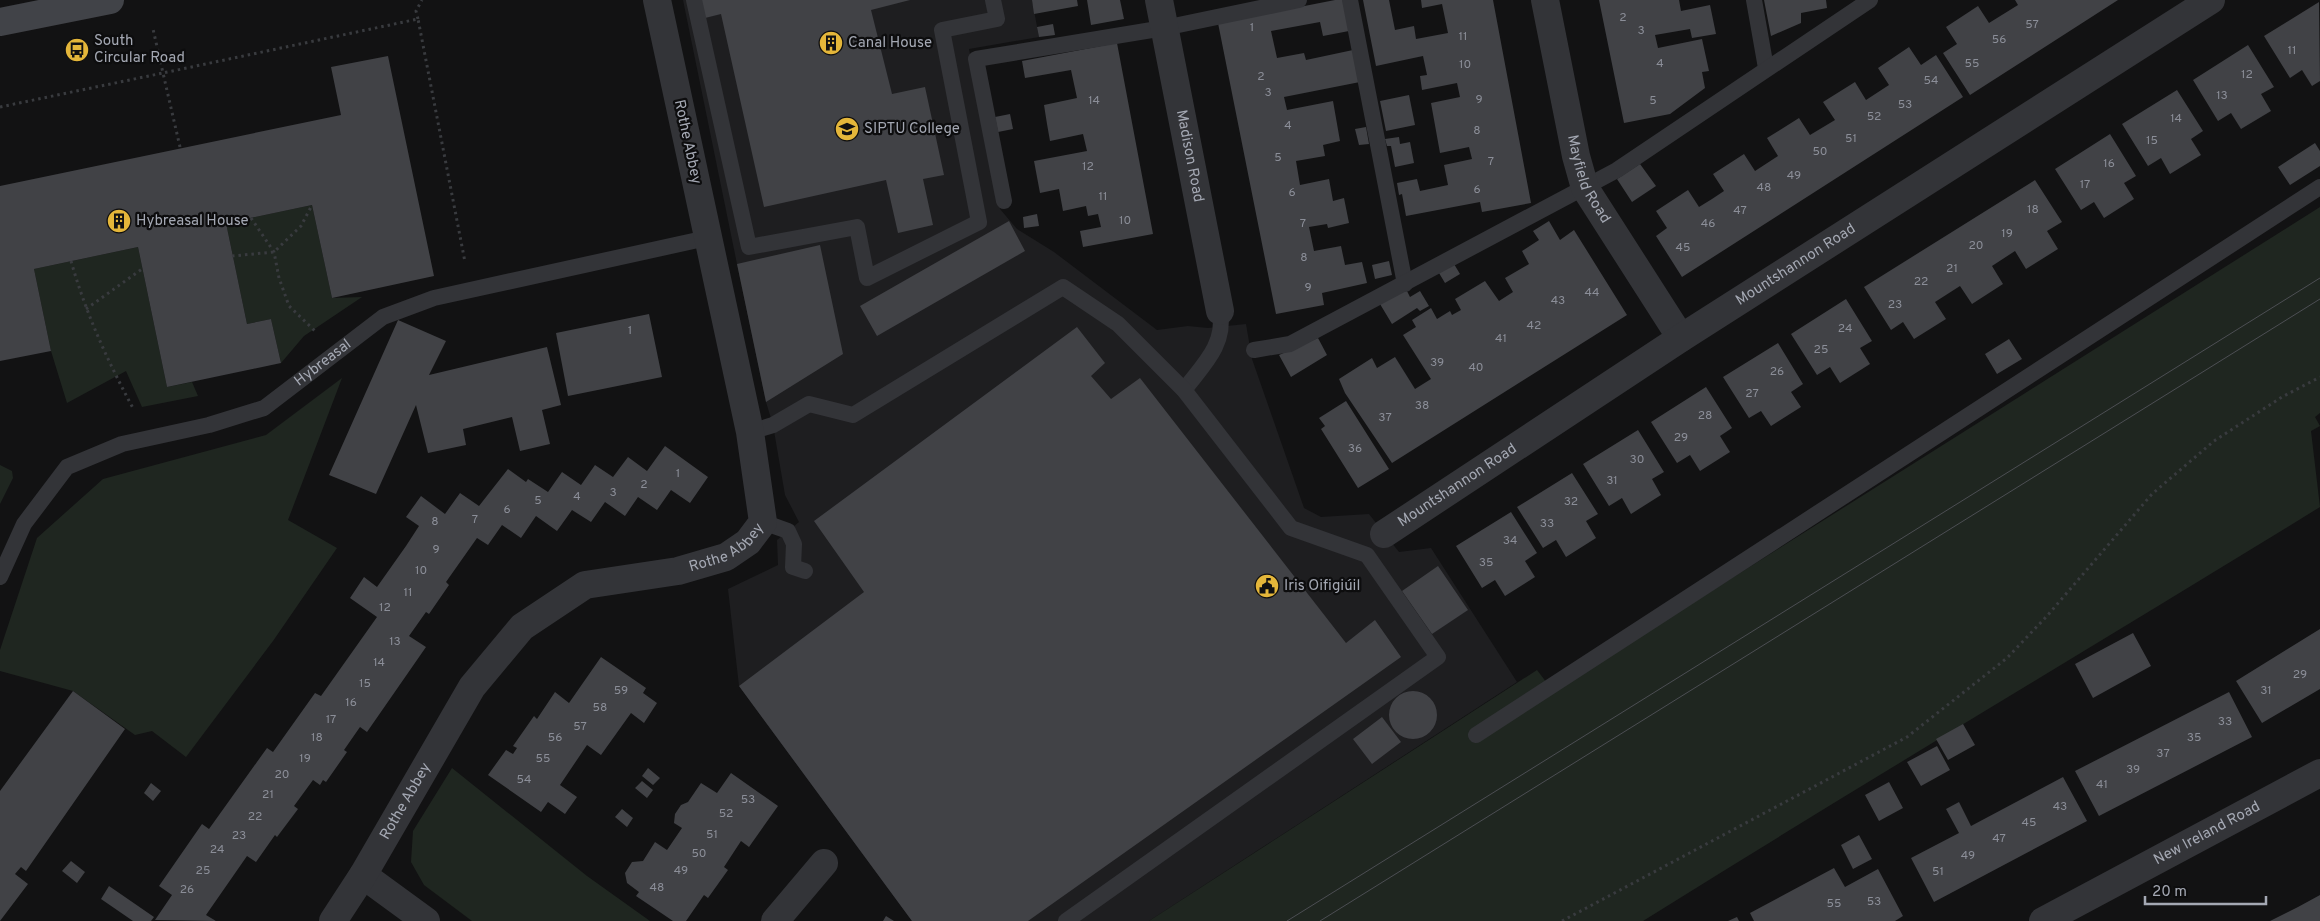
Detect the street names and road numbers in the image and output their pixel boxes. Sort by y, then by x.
street label: Rothe Abbey [669,98,705,186]
street label: Madison Road [1171,108,1208,204]
street label: Mayfield Road [1562,133,1615,227]
street label: Mountshannon Road [1732,219,1859,310]
street label: Hybreasal [291,335,355,391]
street label: Mountshannon Road [1394,439,1521,532]
street label: Rothe Abbey [687,519,768,577]
street label: Rothe Abbey [376,759,435,843]
street label: New Ireland Road [2151,797,2264,870]

